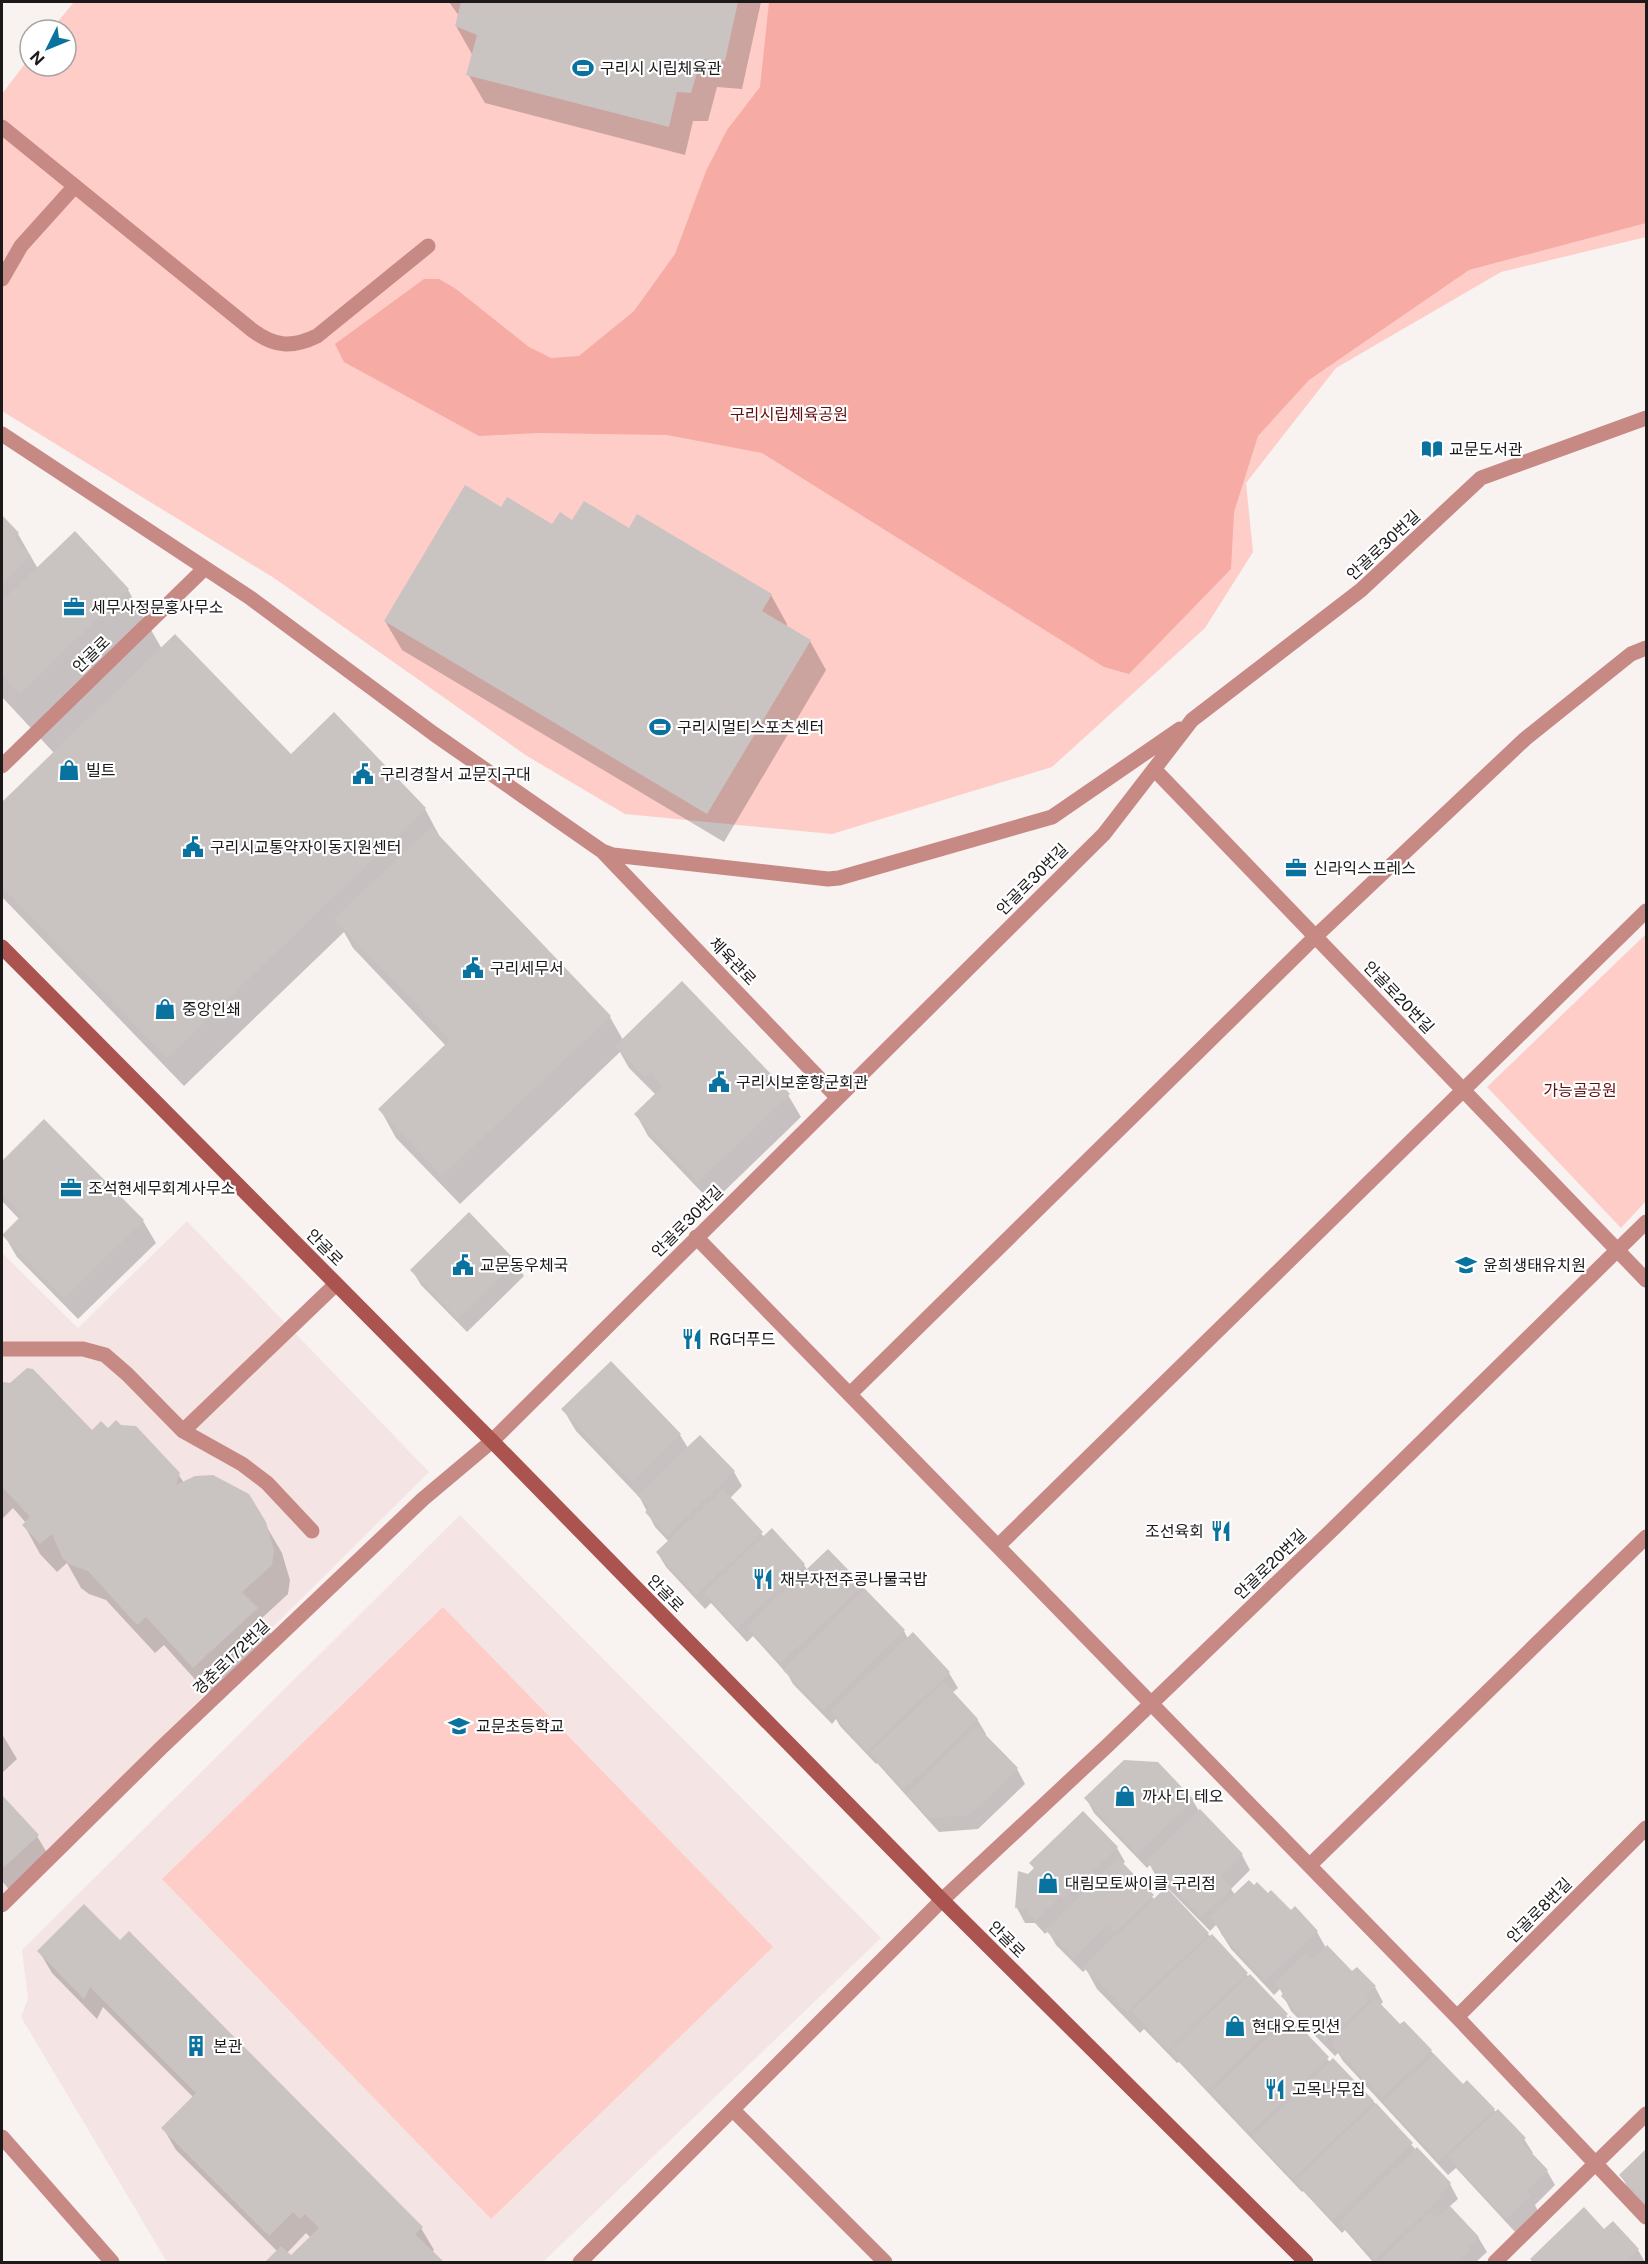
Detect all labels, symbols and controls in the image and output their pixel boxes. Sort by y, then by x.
north arrow [18,18,78,78]
text: N [26,47,49,69]
sports icon: 구리시 시립체육관 [571,56,595,80]
place label: 구리시 시립체육관 [600,59,722,78]
park label: 구리시립체육공원 [730,405,848,424]
library icon: 교문도서관 [1420,437,1444,461]
place label: 교문도서관 [1449,440,1523,459]
street label: 안골로30번길 [1343,507,1424,584]
office icon: 세무사정문홍사무소 [62,595,86,619]
place label: 세무사정문홍사무소 [91,598,223,617]
street label: 안골로 [69,632,114,677]
sports icon: 구리시멀티스포츠센터 [648,715,672,739]
place label: 구리시멀티스포츠센터 [677,718,824,737]
shop icon: 빌트 [57,758,81,782]
place label: 빌트 [86,761,115,780]
public building icon: 구리경찰서 교문지구대 [351,762,375,786]
place label: 구리경찰서 교문지구대 [380,765,531,784]
public building icon: 구리시교통약자이동지원센터 [181,835,205,859]
place label: 구리시교통약자이동지원센터 [210,838,401,857]
street label: 안골로30번길 [993,840,1072,919]
office icon: 신라익스프레스 [1284,856,1308,880]
place label: 신라익스프레스 [1313,859,1416,878]
street label: 체육관로 [705,934,760,989]
public building icon: 구리세무서 [461,956,485,980]
street label: 안골로20번길 [1360,957,1438,1037]
place label: 구리세무서 [490,959,564,978]
shop icon: 중앙인쇄 [153,997,177,1021]
place label: 중앙인쇄 [182,1000,241,1019]
public building icon: 구리시보훈향군회관 [707,1070,731,1094]
place label: 구리시보훈향군회관 [736,1073,869,1092]
park label: 가능골공원 [1543,1081,1617,1100]
office icon: 조석현세무회계사무소 [59,1176,83,1200]
place label: 조석현세무회계사무소 [88,1179,235,1198]
street label: 안골로30번길 [648,1182,727,1261]
street label: 안골로 [302,1225,347,1270]
public building icon: 교문동우체국 [451,1253,475,1277]
school or university icon: 윤희생태유치원 [1454,1253,1478,1277]
place label: 교문동우체국 [480,1256,568,1275]
place label: 윤희생태유치원 [1483,1256,1586,1275]
restaurant icon: RG더푸드 [680,1327,704,1351]
place label: RG더푸드 [709,1330,776,1349]
restaurant icon: 조선육회 [1209,1519,1233,1543]
place label: 조선육회 [1145,1522,1204,1541]
street label: 안골로20번길 [1230,1525,1310,1603]
restaurant icon: 채부자전주콩나물국밥 [751,1567,775,1591]
place label: 채부자전주콩나물국밥 [780,1570,927,1589]
street label: 안골로 [643,1571,688,1616]
street label: 경춘로172번길 [189,1616,274,1699]
school or university icon: 교문초등학교 [447,1714,471,1738]
place label: 교문초등학교 [476,1717,564,1736]
shop icon: 까사 디 테오 [1113,1784,1137,1808]
place label: 까사 디 테오 [1142,1787,1223,1806]
shop icon: 대림모토싸이클 구리점 [1036,1871,1060,1895]
place label: 대림모토싸이클 구리점 [1065,1874,1216,1893]
street label: 안골로8번길 [1503,1874,1576,1947]
street label: 안골로 [984,1917,1029,1962]
shop icon: 현대오토밋션 [1223,2014,1247,2038]
place label: 현대오토밋션 [1252,2017,1340,2036]
building icon: 본관 [184,2034,208,2058]
place label: 본관 [213,2037,243,2056]
restaurant icon: 고목나무집 [1263,2077,1287,2101]
place label: 고목나무집 [1292,2080,1366,2099]

